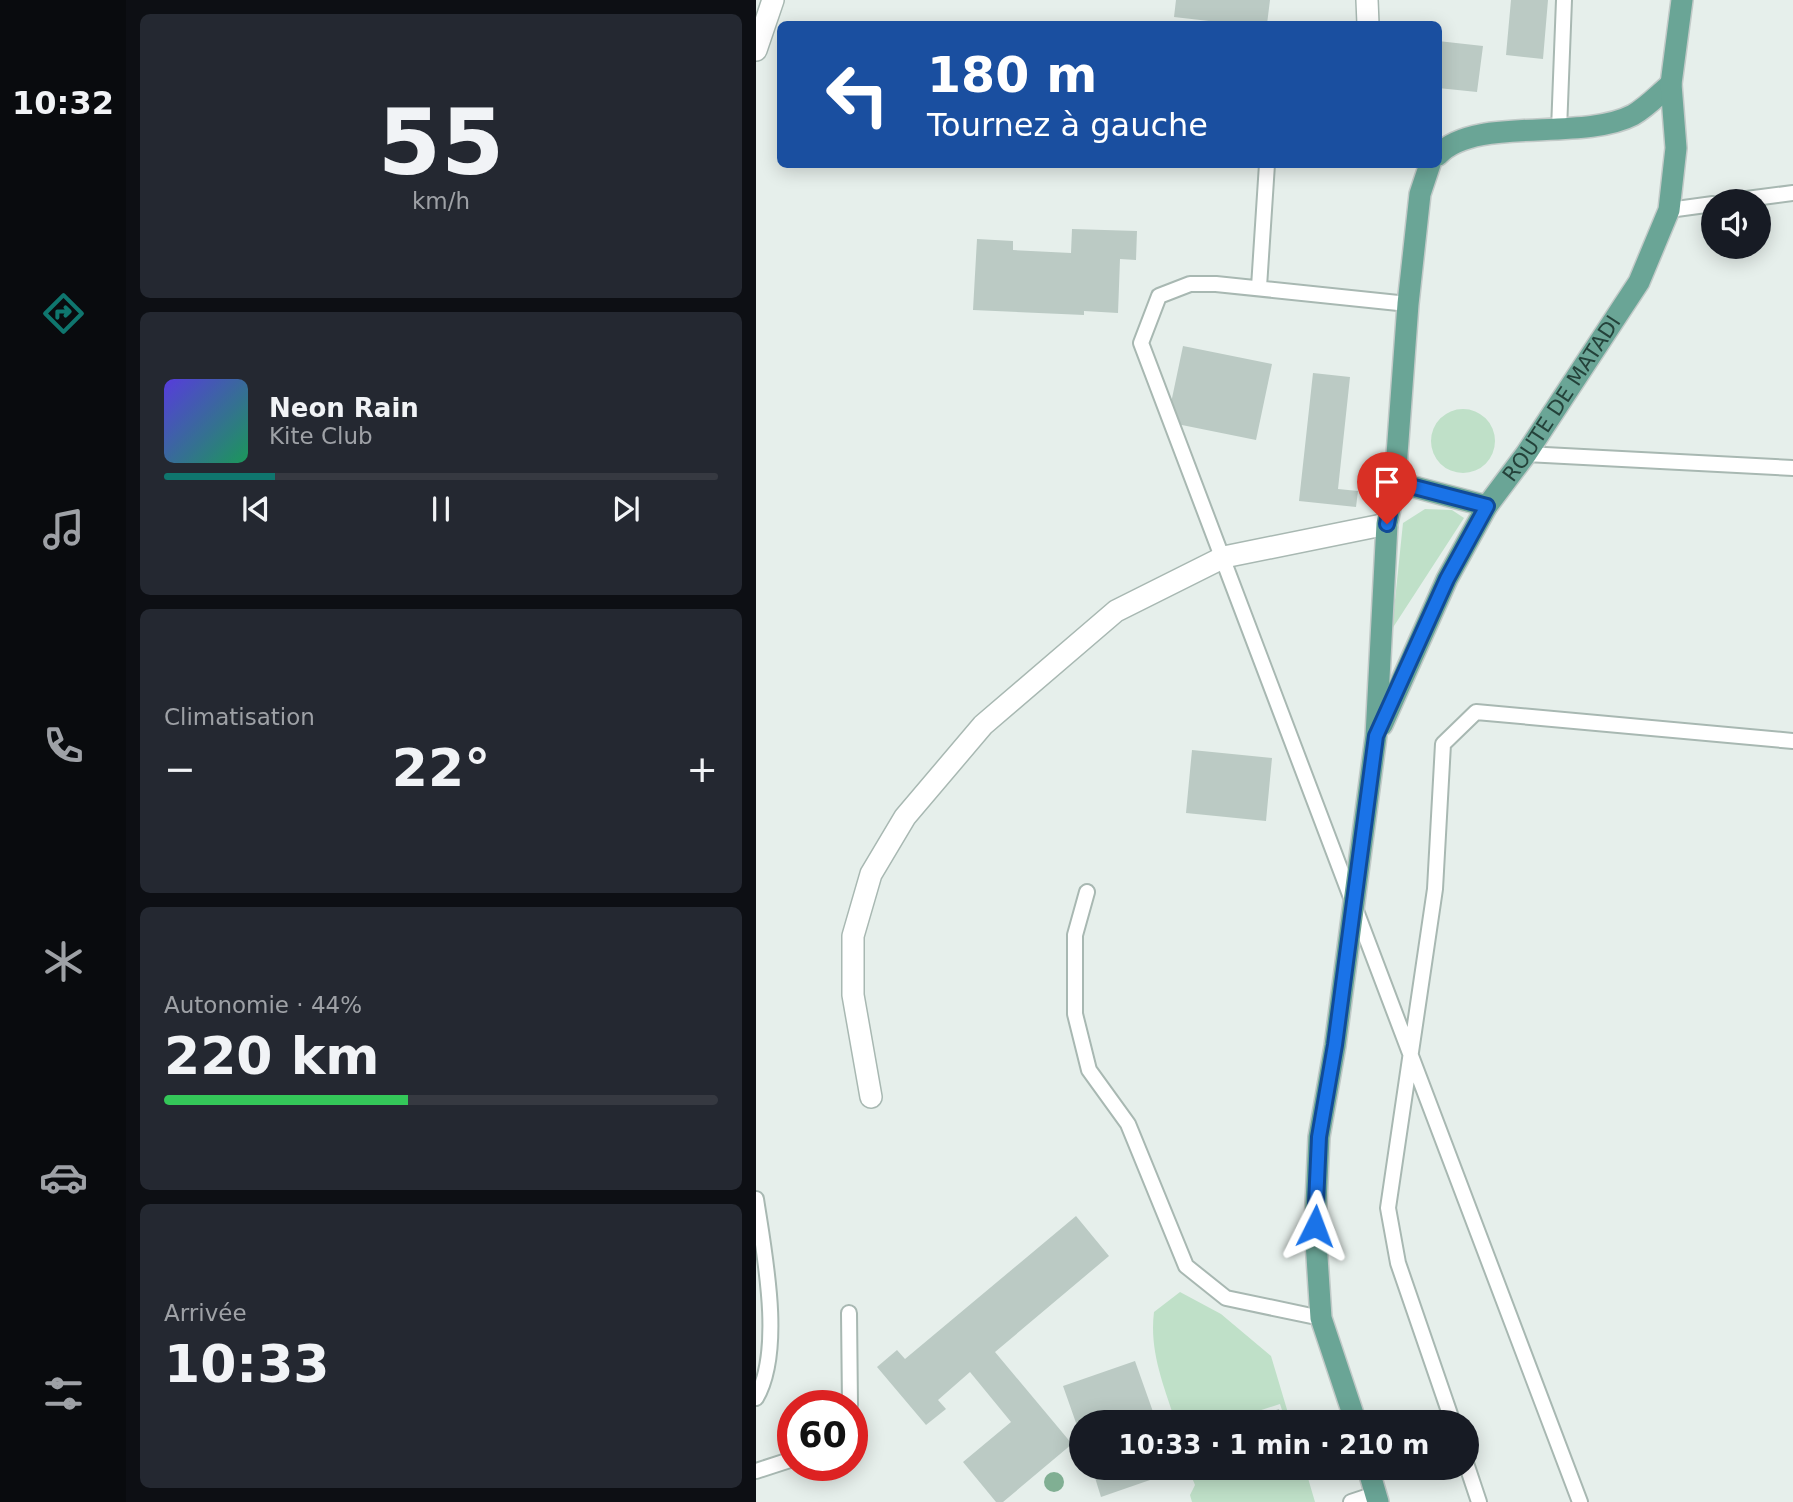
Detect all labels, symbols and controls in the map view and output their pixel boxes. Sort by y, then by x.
text: 180 m [927,47,1097,104]
icon: left [812,49,903,140]
text: 10:32 [12,84,114,122]
text: 55 [378,90,504,195]
text: Tournez à gauche [927,106,1208,144]
text: km/h [412,188,470,214]
map controls [1701,189,1771,259]
button: sound [1701,189,1771,259]
icon: directions [39,289,88,338]
street label: ROUTE DE MATADI [1498,311,1626,486]
text: Neon Rain [269,393,419,423]
text: Kite Club [269,423,373,449]
pin [1357,452,1417,524]
icon: arrive [1368,463,1406,501]
icon: previous [237,490,275,528]
icon: pause [422,490,460,528]
icon: next [607,490,645,528]
icon: music [39,505,88,554]
text: Climatisation [164,704,315,730]
icon: phone [39,721,88,770]
text: 22° [392,738,490,798]
text: − [164,747,196,791]
text: + [686,747,718,791]
icon: climate [39,937,88,986]
text: Autonomie · 44% [164,992,362,1018]
text: 220 km [164,1026,379,1086]
icon: car [39,1153,88,1202]
position arrow [1278,1189,1352,1263]
text: Arrivée [164,1300,247,1326]
text: 10:33 [164,1334,330,1394]
icon: filters [39,1369,88,1418]
speed limit sign: 60 [777,1390,868,1481]
text: 10:33 · 1 min · 210 m [1119,1430,1429,1460]

